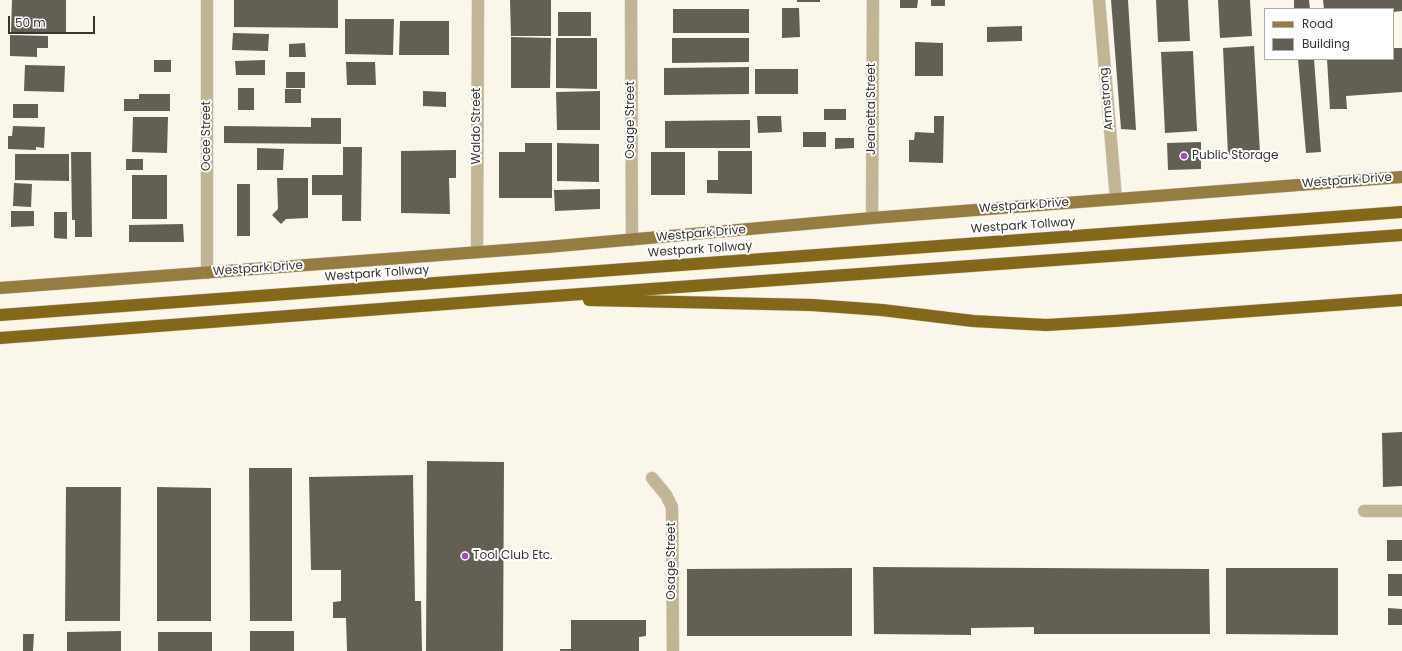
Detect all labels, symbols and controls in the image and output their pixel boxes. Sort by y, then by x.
scale bar [10,8,97,34]
legend [1264,8,1394,60]
text: 50 m [15,14,46,31]
text: Road [1302,15,1333,32]
text: Building [1302,35,1350,52]
street label: Jeanetta Street [865,63,879,155]
street label: Armstrong [1097,67,1117,131]
street label: Osage Street [624,81,638,159]
street label: Waldo Street [470,88,484,164]
street label: Ocee Street [200,101,214,171]
place label: Public Storage [1192,149,1278,163]
marker: Public Storage [1179,151,1189,161]
street label: Westpark Drive [1302,171,1392,191]
street label: Westpark Drive [979,196,1069,216]
street label: Westpark Tollway [970,215,1076,237]
street label: Westpark Drive [656,223,746,245]
street label: Westpark Tollway [647,239,753,261]
street label: Westpark Drive [213,259,303,279]
street label: Westpark Tollway [324,263,430,285]
street label: Osage Street [665,522,679,600]
place label: Tool Club Etc. [473,549,553,563]
marker: Tool Club Etc. [460,551,470,561]

